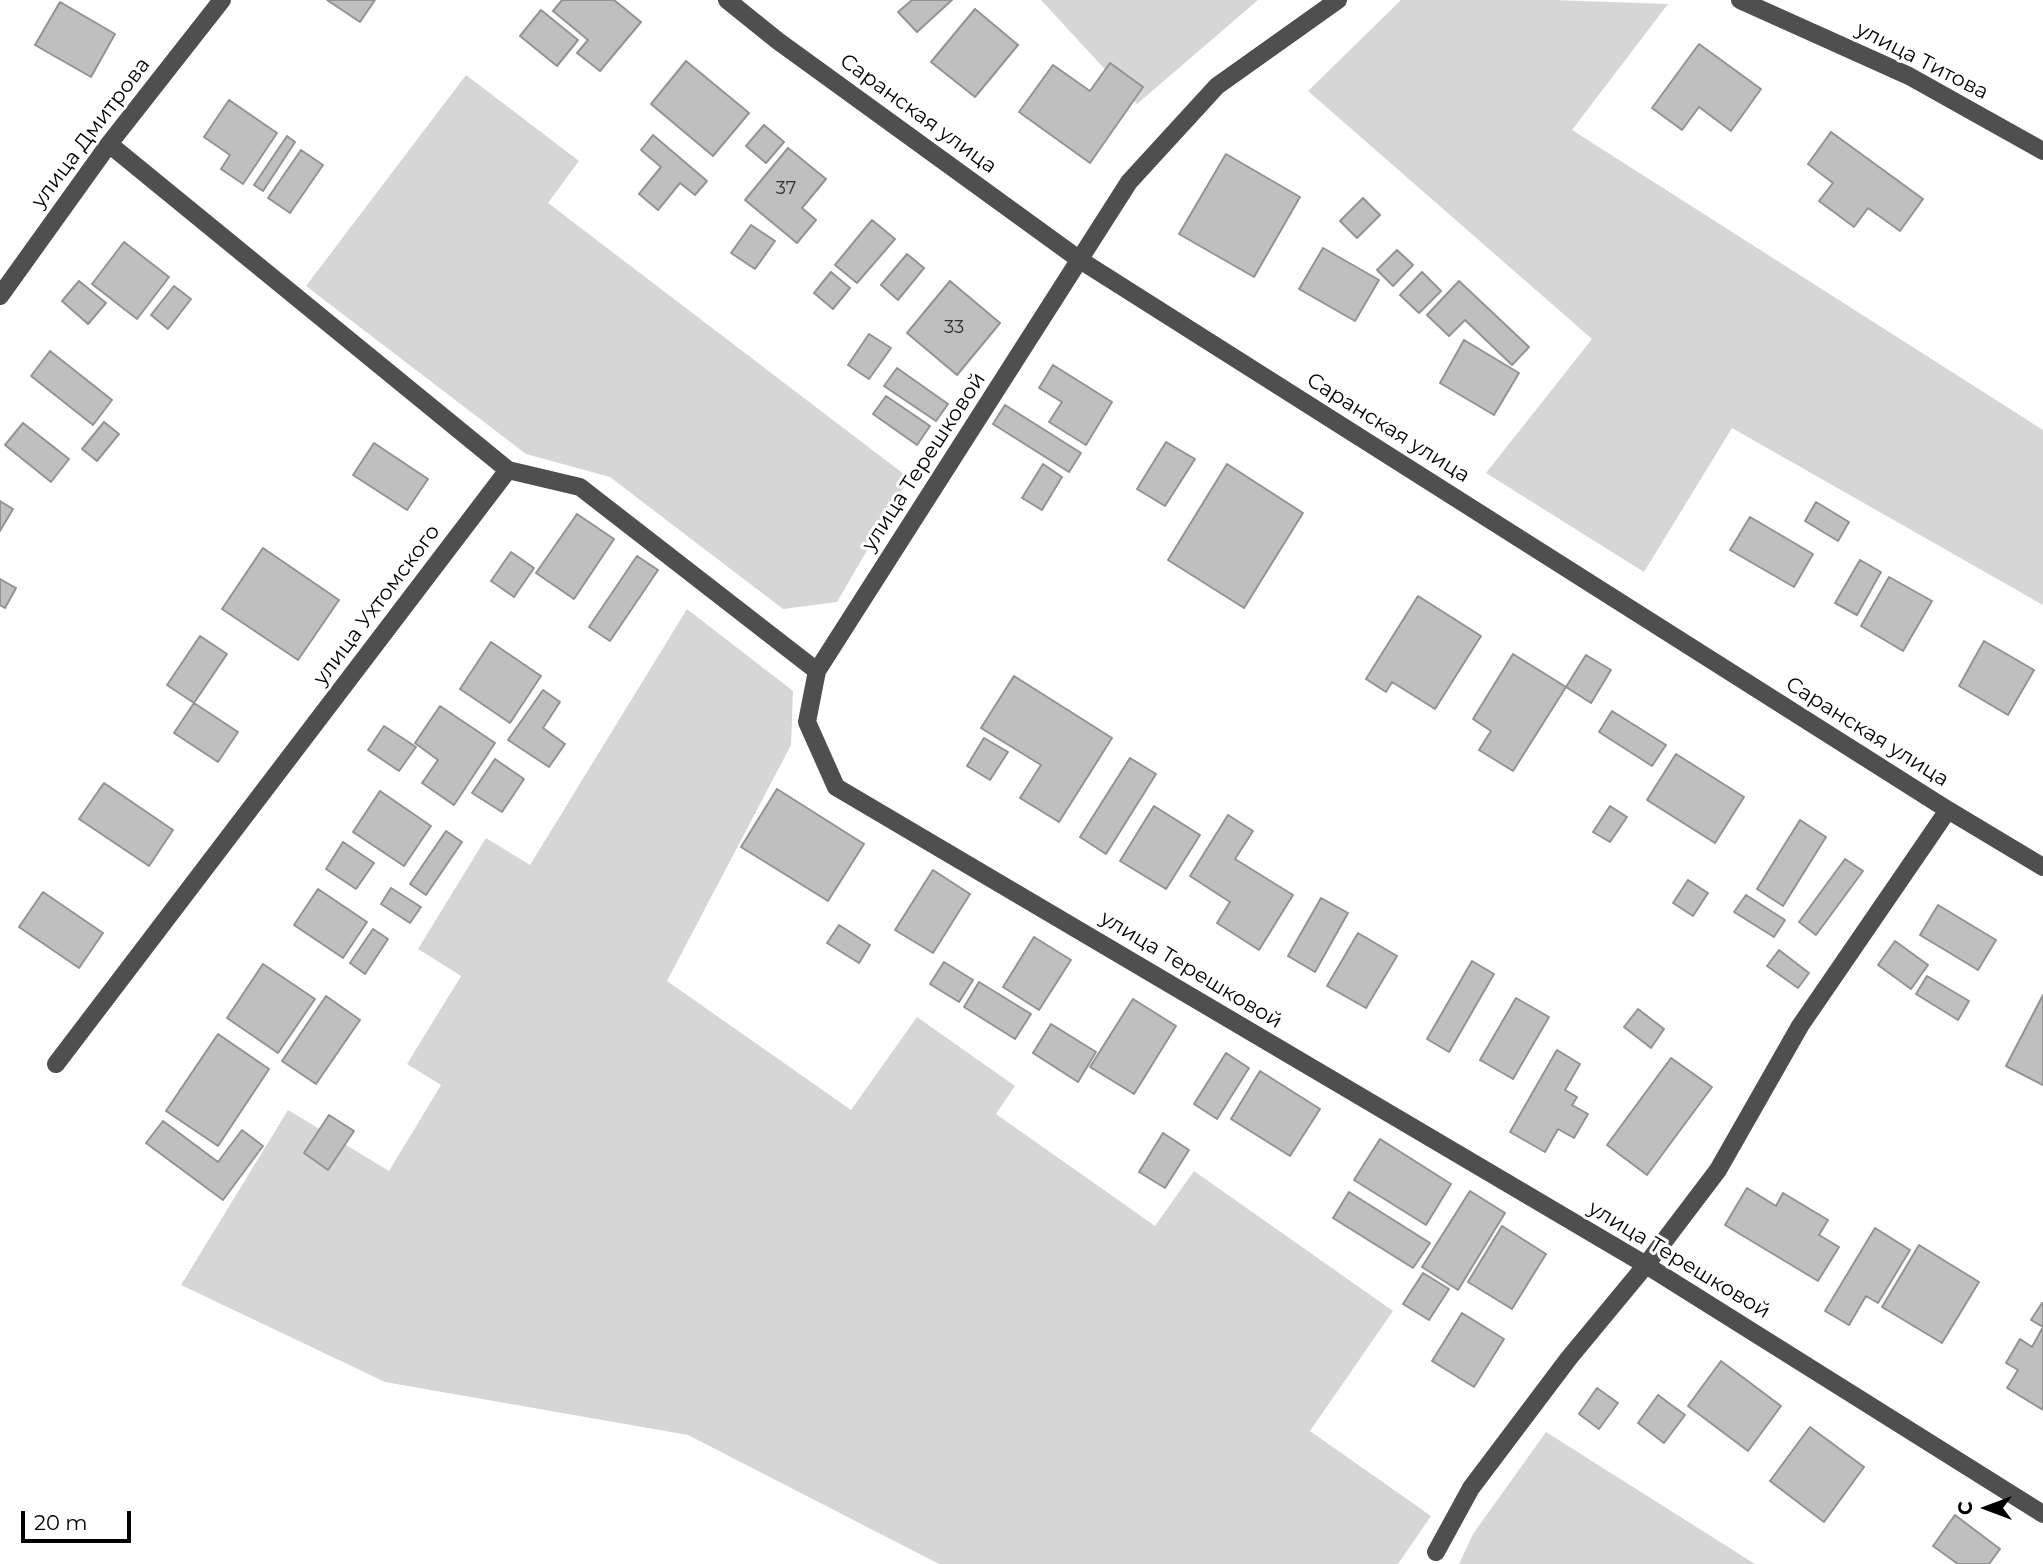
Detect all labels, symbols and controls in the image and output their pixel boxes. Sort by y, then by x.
street label: улица Титова [1852,17,1992,105]
street label: Саранская улица [835,49,1001,179]
street label: улица Дмитрова [26,53,156,213]
house number: 37 [776,178,796,200]
house number: 33 [944,317,964,339]
street label: улица Терешковой [857,368,991,556]
street label: Саранская улица [1302,368,1474,488]
street label: улица Ухтомского [308,520,446,690]
street label: Саранская улица [1781,672,1953,792]
street label: улица Терешковой [1095,906,1287,1034]
street label: улица Терешковой [1583,1196,1775,1324]
north arrow [1952,1473,2022,1543]
scale bar [24,1498,135,1542]
text: С [1954,1501,1977,1515]
text: 20 m [34,1510,88,1535]

